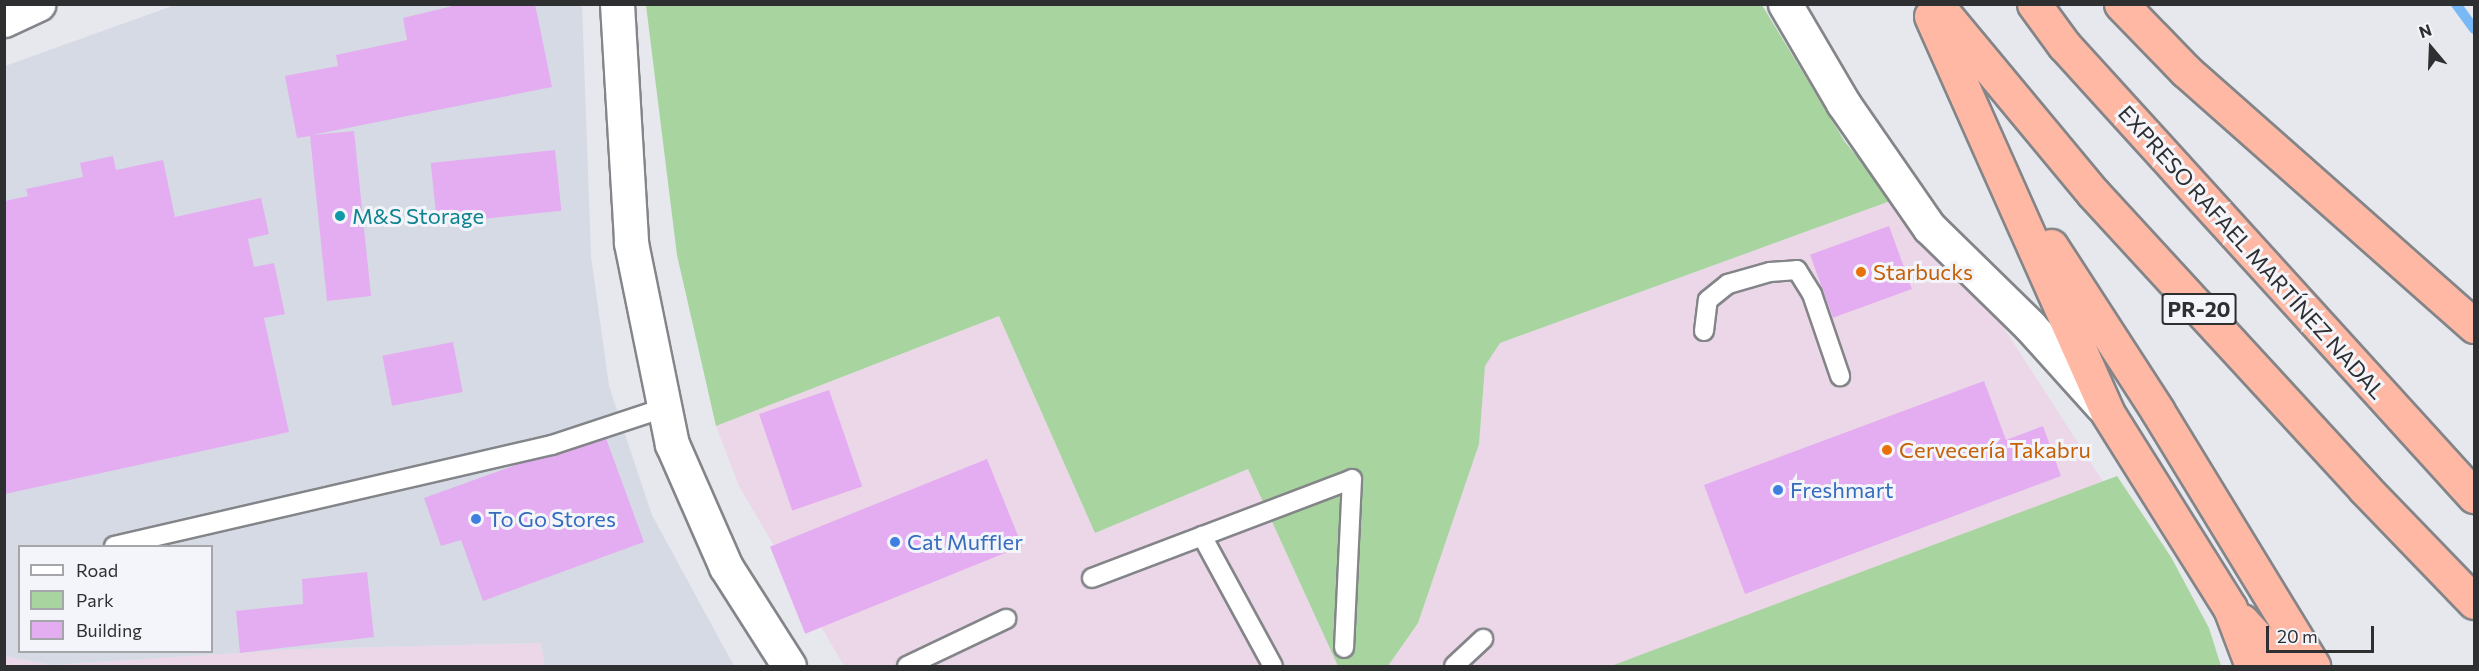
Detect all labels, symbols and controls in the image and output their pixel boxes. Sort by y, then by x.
north arrow [2401,18,2461,78]
text: N [2416,20,2434,41]
street label: EXPRESO RAFAEL MARTÍNEZ NADAL [2113,100,2391,404]
place label: M&S Storage [352,203,484,229]
marker: M&S Storage [333,209,347,223]
place label: Starbucks [1873,259,1973,285]
marker: Starbucks [1854,265,1868,279]
road number: PR-20 [2162,291,2236,327]
place label: Cervecería Takabru [1899,437,2091,463]
marker: Cervecería Takabru [1880,443,1894,457]
place label: Freshmart [1790,477,1893,503]
marker: Freshmart [1771,483,1785,497]
place label: To Go Stores [488,506,616,532]
marker: To Go Stores [469,512,483,526]
place label: Cat Muffler [907,529,1023,555]
marker: Cat Muffler [888,535,902,549]
legend [18,545,213,653]
text: Road [76,559,118,581]
text: Park [76,589,114,611]
scale bar [2269,614,2377,652]
text: Building [76,619,142,641]
text: 20 m [2277,625,2318,647]

